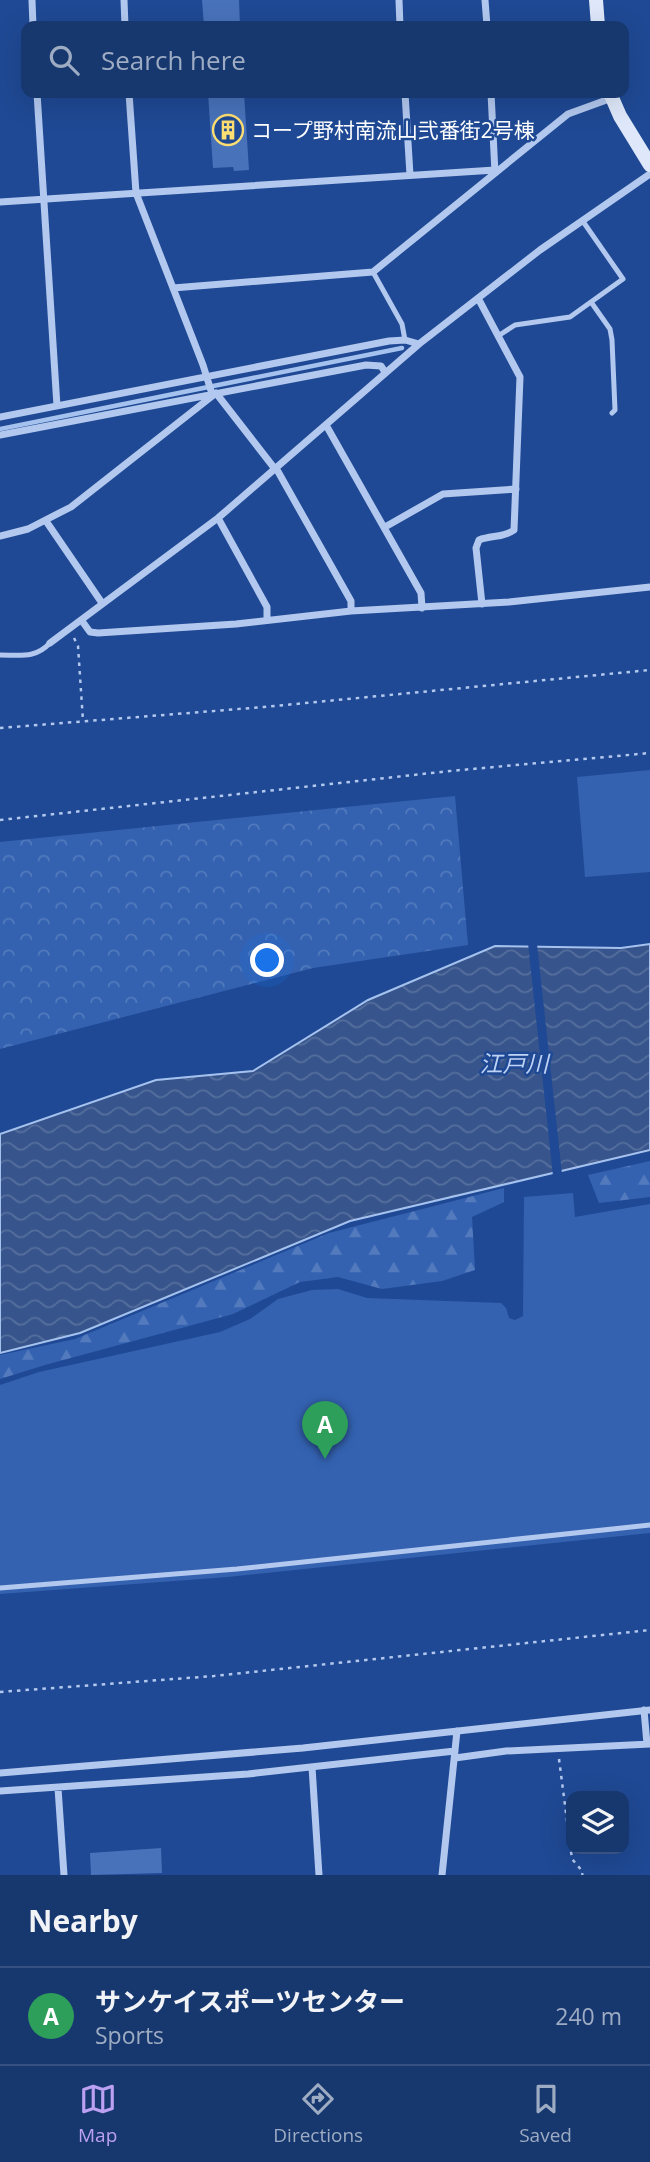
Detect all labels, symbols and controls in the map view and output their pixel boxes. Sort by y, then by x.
search box [21,21,629,98]
icon: search [45,41,83,79]
text: Search here [101,42,246,78]
building icon: コープ野村南流山弐番街2号棟 [211,113,245,147]
place label: コープ野村南流山弐番街2号棟 [251,116,535,144]
your location [250,943,284,977]
water label: 江戸川 [480,1047,552,1079]
pin: A [302,1401,348,1459]
map controls [566,1791,629,1854]
button: layers [566,1791,629,1854]
text: Nearby [28,1900,138,1941]
text: サンケイスポーツセンター [95,1983,405,2019]
text: A [43,2000,59,2032]
text: 240 m [555,2000,622,2032]
text: Sports [95,2019,164,2051]
tab: Map [78,2080,117,2148]
tab: Directions [273,2080,363,2148]
tab: Saved [519,2080,572,2148]

